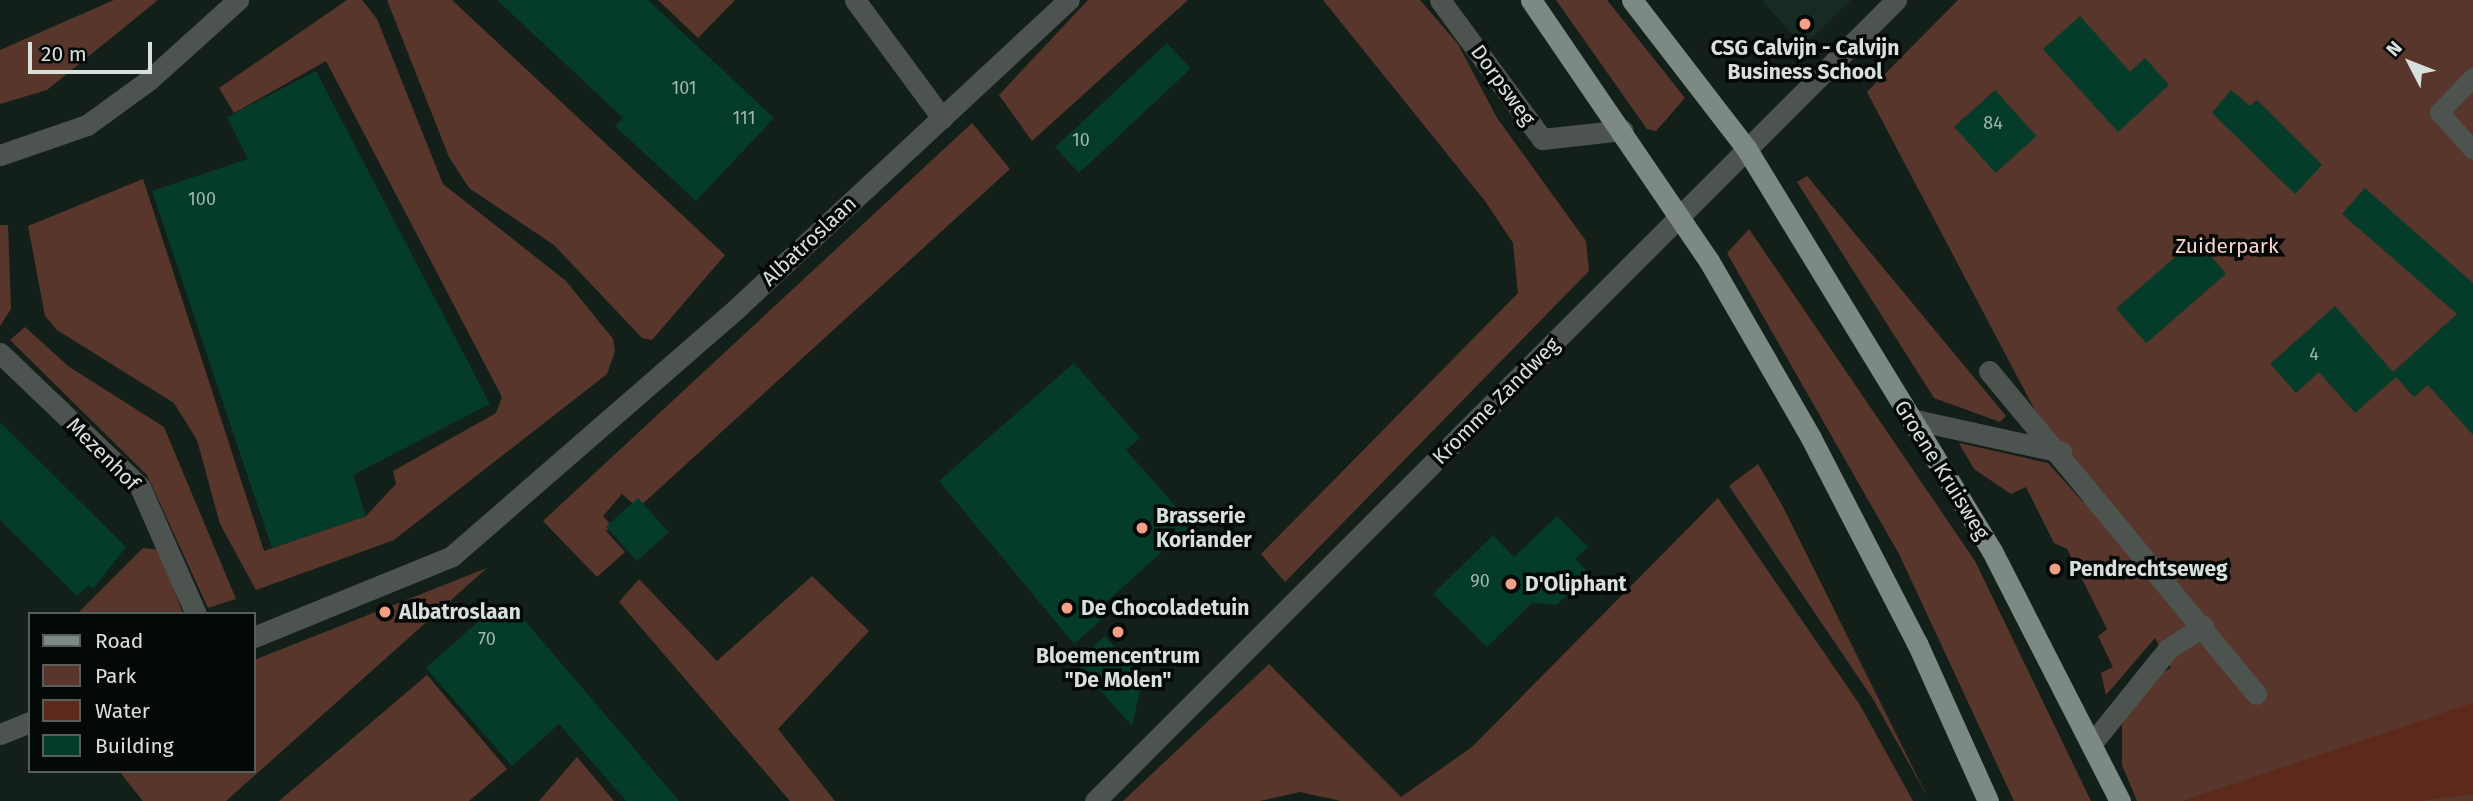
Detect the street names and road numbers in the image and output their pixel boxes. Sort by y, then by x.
street label: Dorpsweg [1465,40,1541,130]
street label: Albatroslaan [756,191,862,291]
street label: Kromme Zandweg [1427,332,1565,470]
street label: Groene Kruisweg [1889,396,1995,544]
street label: Mezenhof [62,413,144,495]

